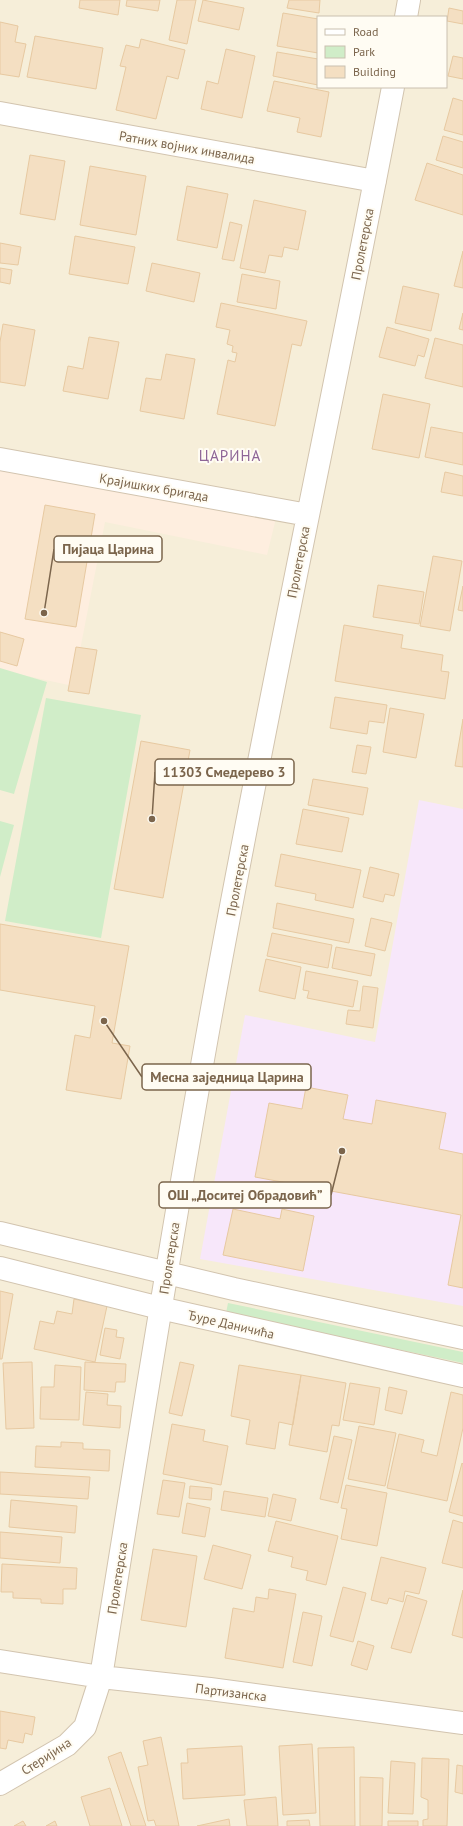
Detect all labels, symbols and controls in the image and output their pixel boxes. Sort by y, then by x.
legend [317,16,447,88]
text: Road [353,24,378,39]
text: Park [353,44,375,59]
text: Building [353,64,396,79]
street label: Ратних војних инвалида [118,127,256,168]
street label: Пролетерска [347,207,378,281]
district label: ЦАРИНА [199,446,261,465]
street label: Крајишких бригада [98,470,210,505]
street label: Пролетерска [283,525,314,599]
callout: Пијаца Царина [54,536,162,562]
text: Пијаца Царина [62,540,154,558]
callout: 11303 Смедерево 3 [155,759,294,785]
text: 11303 Смедерево 3 [163,763,285,781]
street label: Пролетерска [222,843,253,917]
callout: Месна заједница Царина [142,1064,311,1090]
text: Месна заједница Царина [150,1068,304,1086]
callout: ОШ „Доситеј Обрадовић” [159,1182,331,1208]
text: ОШ „Доситеј Обрадовић” [167,1186,323,1204]
street label: Пролетерска [155,1221,184,1295]
street label: Ђуре Даничића [186,1306,276,1343]
street label: Пролетерска [103,1541,132,1615]
street label: Партизанска [194,1680,268,1705]
street label: Стеријина [18,1734,75,1779]

